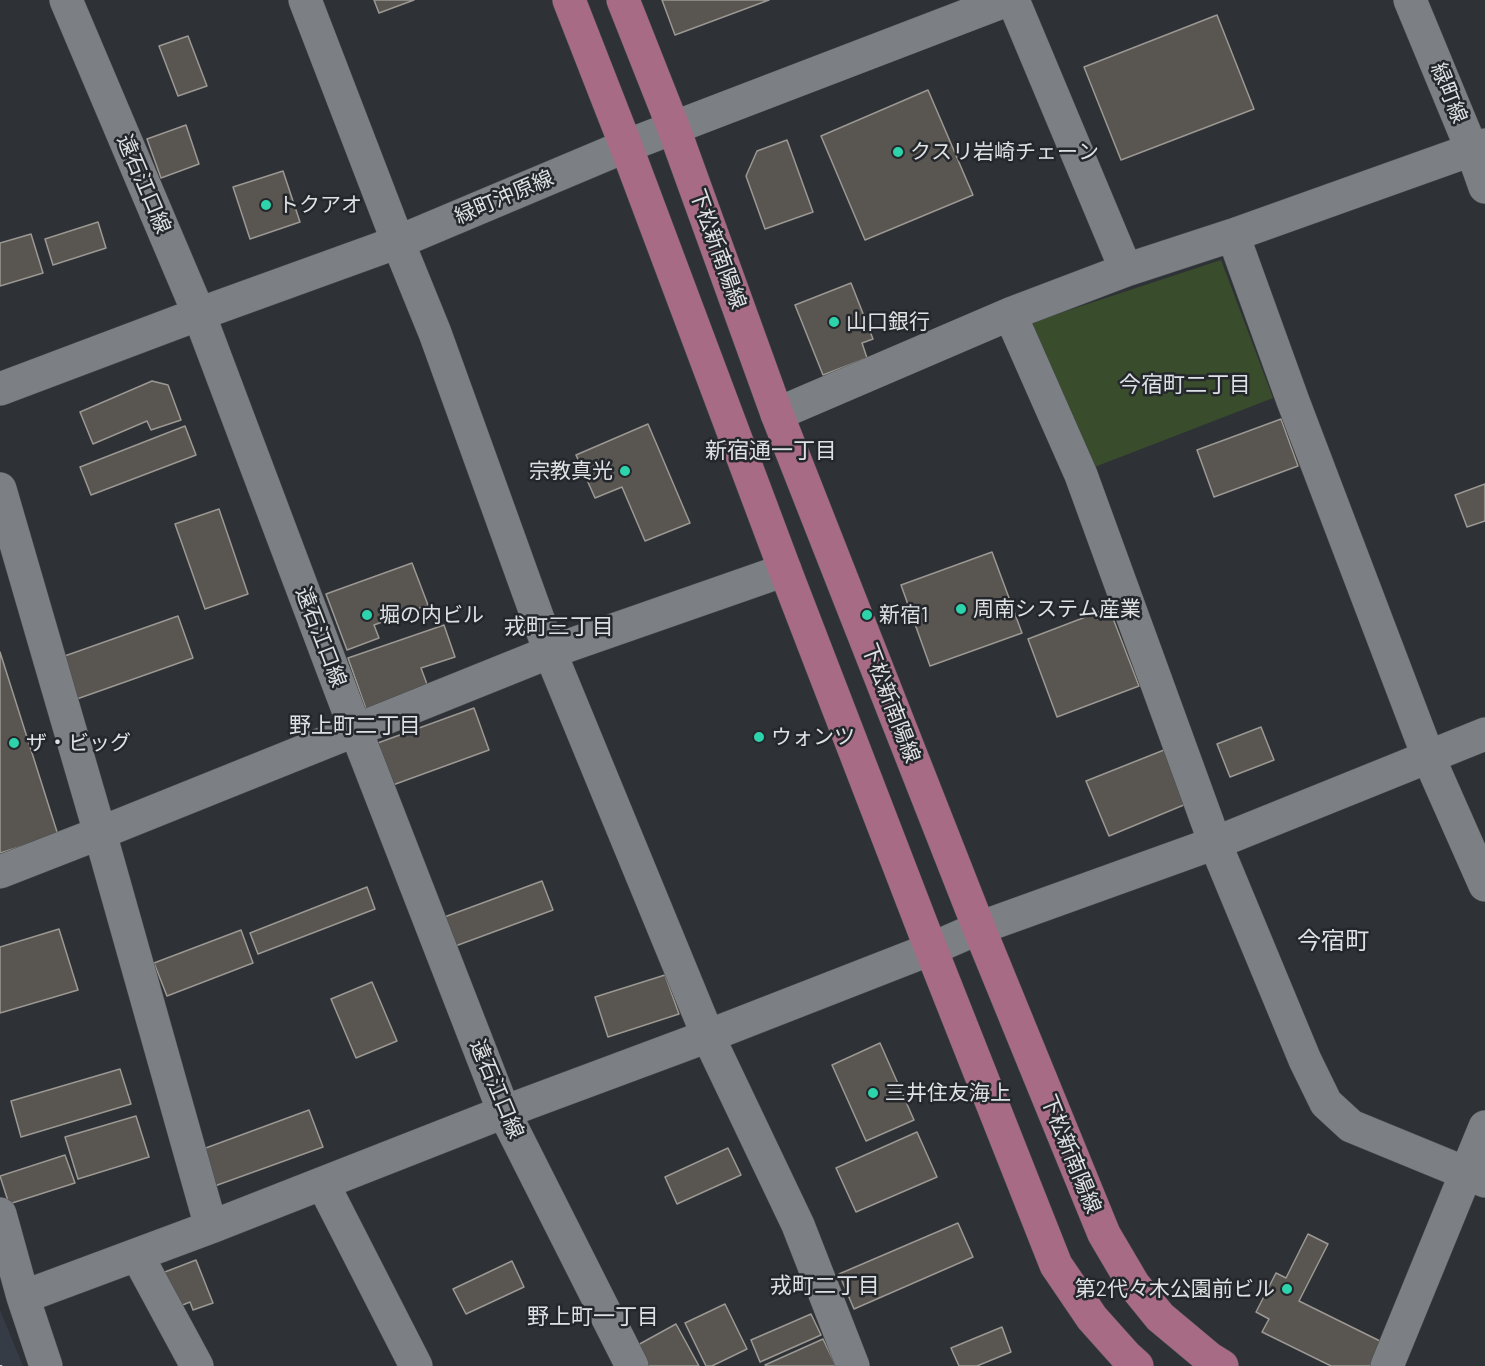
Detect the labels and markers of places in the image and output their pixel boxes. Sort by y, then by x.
place label: クスリ岩崎チェーン [910,139,1099,165]
marker: クスリ岩崎チェーン [891,145,905,159]
place label: トクアオ [278,192,362,218]
marker: トクアオ [259,198,273,212]
place label: 山口銀行 [846,309,930,335]
marker: 山口銀行 [827,315,841,329]
place label: 宗教真光 [529,458,613,484]
marker: 宗教真光 [618,464,632,478]
place label: 周南システム産業 [973,596,1141,622]
place label: 堀の内ビル [379,602,484,628]
place label: 新宿1 [879,602,928,628]
marker: 周南システム産業 [954,602,968,616]
marker: 堀の内ビル [360,608,374,622]
marker: 新宿1 [860,608,874,622]
place label: ウォンツ [771,724,855,750]
place label: ザ・ビッグ [26,730,131,756]
marker: ウォンツ [752,730,766,744]
marker: ザ・ビッグ [7,736,21,750]
place label: 三井住友海上 [885,1080,1011,1106]
marker: 三井住友海上 [866,1086,880,1100]
place label: 第2代々木公園前ビル [1075,1276,1275,1302]
marker: 第2代々木公園前ビル [1280,1282,1294,1296]

